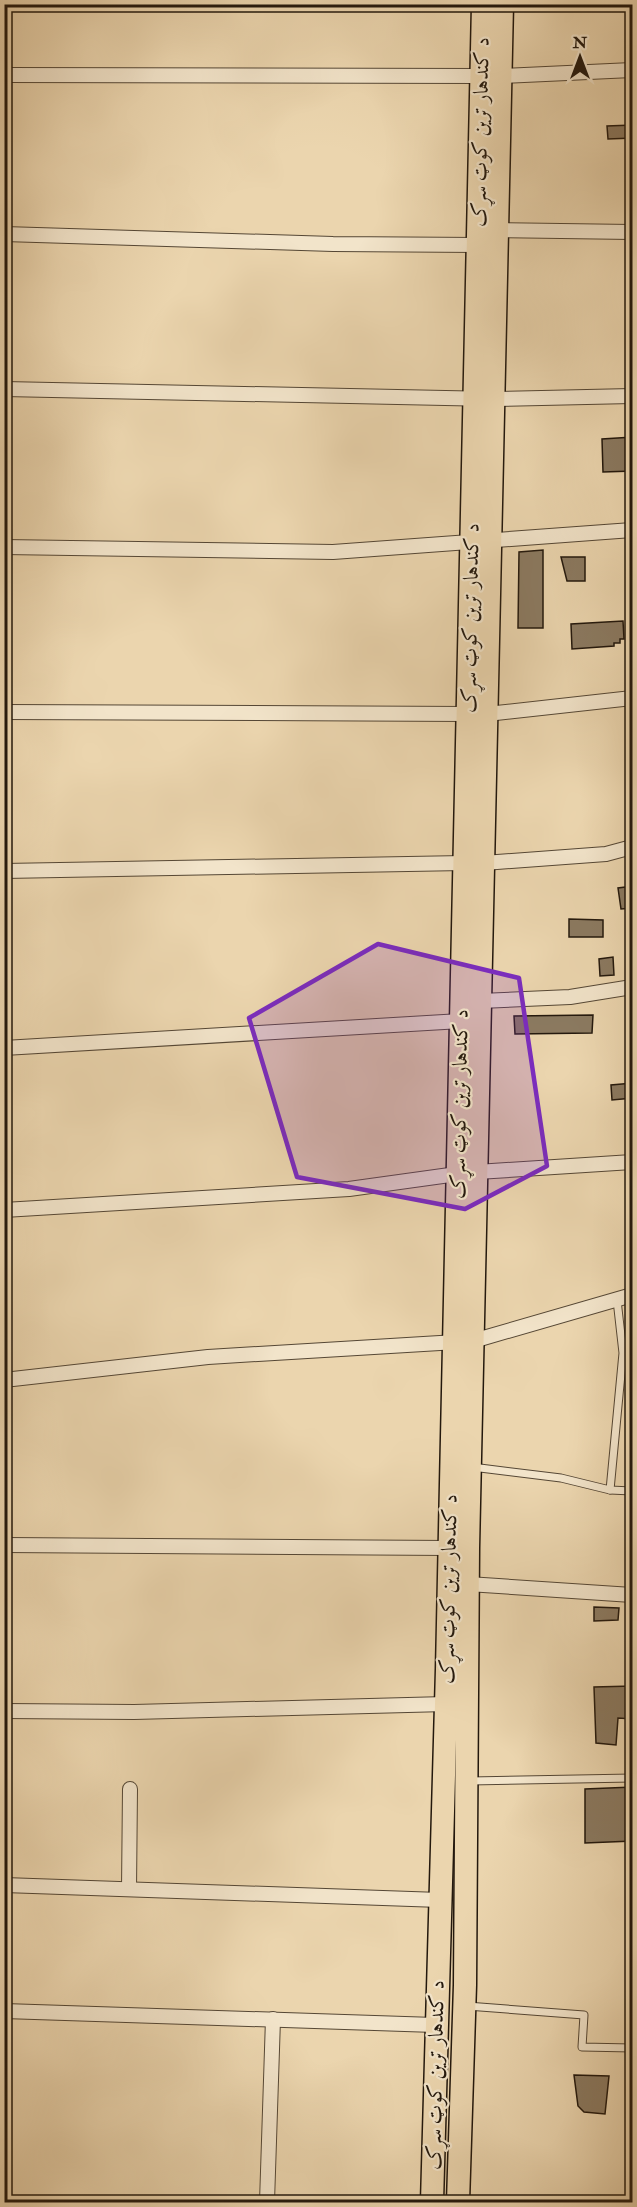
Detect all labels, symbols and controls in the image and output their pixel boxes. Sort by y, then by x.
north arrow [550,27,610,87]
text: N [572,33,588,53]
street label: د کندهار ترين کوټ سړک [465,37,498,227]
street label: د کندهار ترين کوټ سړک [455,523,488,713]
street label: د کندهار ترين کوټ سړک [444,1009,477,1199]
street label: د کندهار ترين کوټ سړک [433,1494,466,1684]
street label: د کندهار ترين کوټ سړک [420,1980,453,2170]

